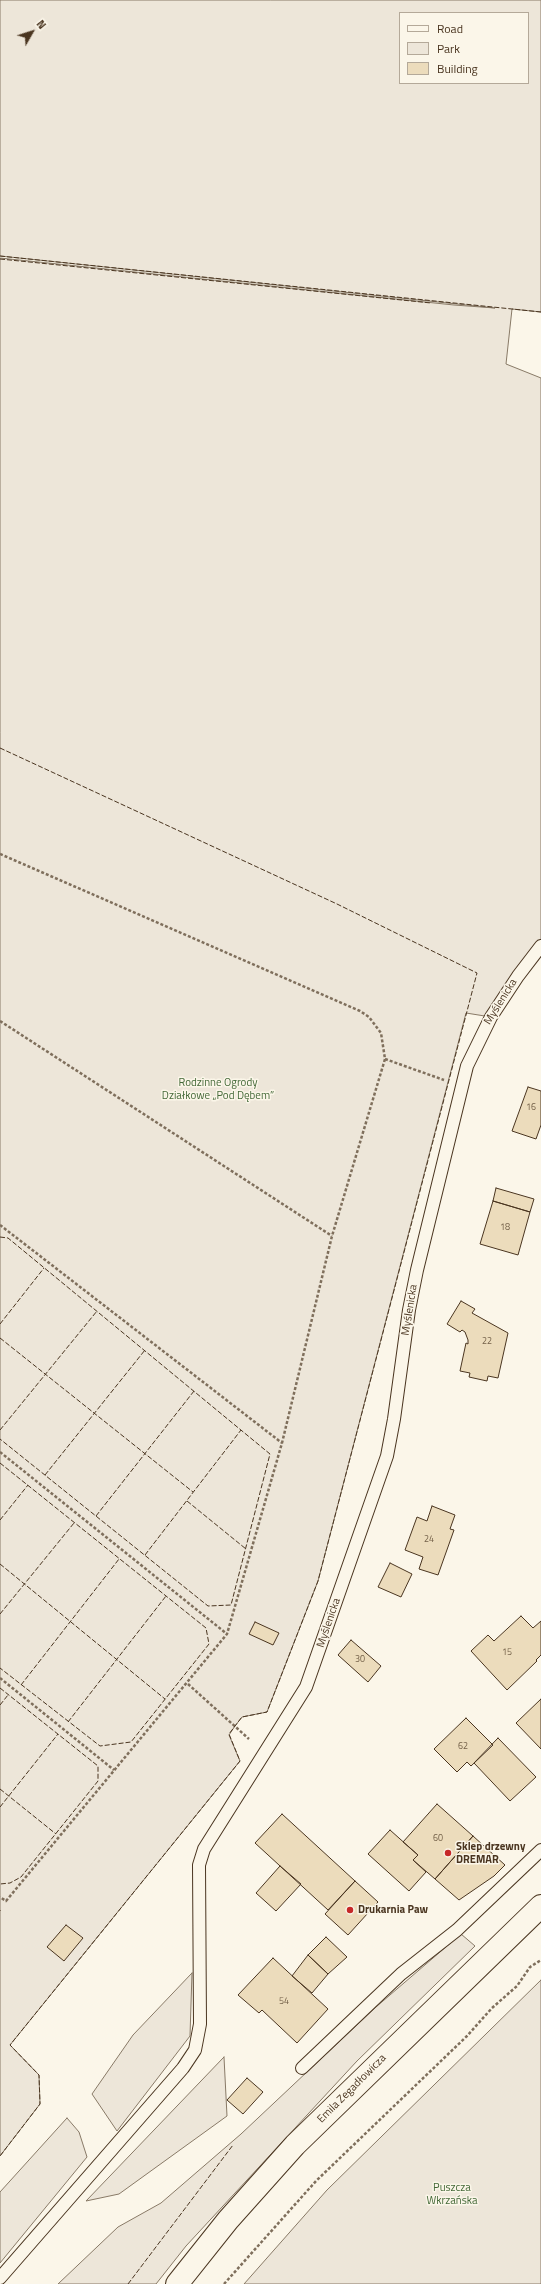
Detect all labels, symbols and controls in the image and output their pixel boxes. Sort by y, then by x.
north arrow [12,12,52,52]
legend [399,12,529,84]
text: N [33,16,50,32]
text: Road [437,19,463,38]
text: Park [437,39,460,58]
text: Building [437,59,478,78]
street label: Myślenicka [482,977,520,1027]
park label: Rodzinne Ogrody Działkowe „Pod Dębem” [162,1076,274,1102]
house number: 16 [526,1103,536,1113]
house number: 18 [500,1223,510,1233]
street label: Myślenicka [399,1284,421,1336]
house number: 22 [482,1337,492,1347]
house number: 24 [424,1535,434,1545]
street label: Myślenicka [314,1596,344,1650]
house number: 15 [502,1648,512,1658]
house number: 30 [355,1655,365,1665]
house number: 62 [458,1742,468,1752]
house number: 60 [433,1834,443,1844]
place label: Sklep drzewny DREMAR [456,1840,525,1866]
marker: Sklep drzewny DREMAR [443,1848,453,1858]
place label: Drukarnia Paw [358,1903,428,1917]
marker: Drukarnia Paw [345,1905,355,1915]
house number: 54 [279,1997,289,2007]
street label: Emila Zegadłowicza [315,2052,389,2126]
park label: Puszcza Wkrzańska [426,2181,478,2207]

